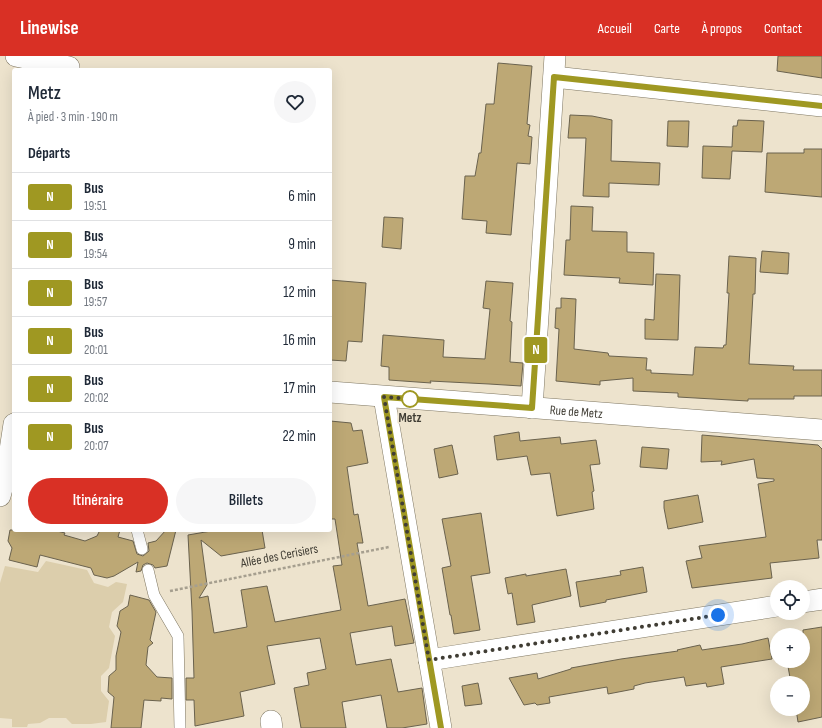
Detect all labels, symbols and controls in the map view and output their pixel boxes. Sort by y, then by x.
text: Linewise [20,17,79,40]
text: Accueil [598,20,632,37]
text: Carte [654,20,680,37]
text: À propos [702,20,742,37]
text: Contact [764,20,802,37]
button: heart [274,81,316,123]
text: Metz [28,82,61,105]
text: À pied · 3 min · 190 m [28,109,118,125]
text: Départs [28,144,70,163]
text: Bus [84,179,103,198]
text: 6 min [288,187,316,206]
text: N [46,188,54,205]
text: 19:51 [84,198,107,214]
text: Bus [84,227,103,246]
text: 9 min [288,235,316,254]
text: N [46,236,54,253]
text: 19:54 [84,246,107,262]
text: Bus [84,275,103,294]
text: 12 min [283,283,316,302]
text: N [46,284,54,301]
text: 19:57 [84,294,107,310]
text: Bus [84,323,103,342]
text: 16 min [283,331,316,350]
text: N [46,332,54,349]
line badge: N [523,337,549,363]
text: N [532,341,540,358]
text: 20:01 [84,342,108,358]
text: Bus [84,371,103,390]
text: 17 min [284,379,316,398]
text: N [46,380,54,397]
text: 20:02 [84,390,109,406]
marker: Metz [401,390,419,408]
street label: Rue de Metz [549,402,604,422]
place label: Metz [398,410,422,426]
text: Bus [84,419,103,438]
text: 22 min [282,427,316,446]
text: N [46,428,54,445]
text: 20:07 [84,438,108,454]
button: Itinéraire [28,478,168,524]
button: Billets [176,478,316,524]
street label: Allée des Cerisiers [238,541,320,572]
map controls [770,580,810,716]
button: locate [770,580,810,620]
your location [708,605,728,625]
button: + [770,628,810,668]
button: − [770,676,810,716]

